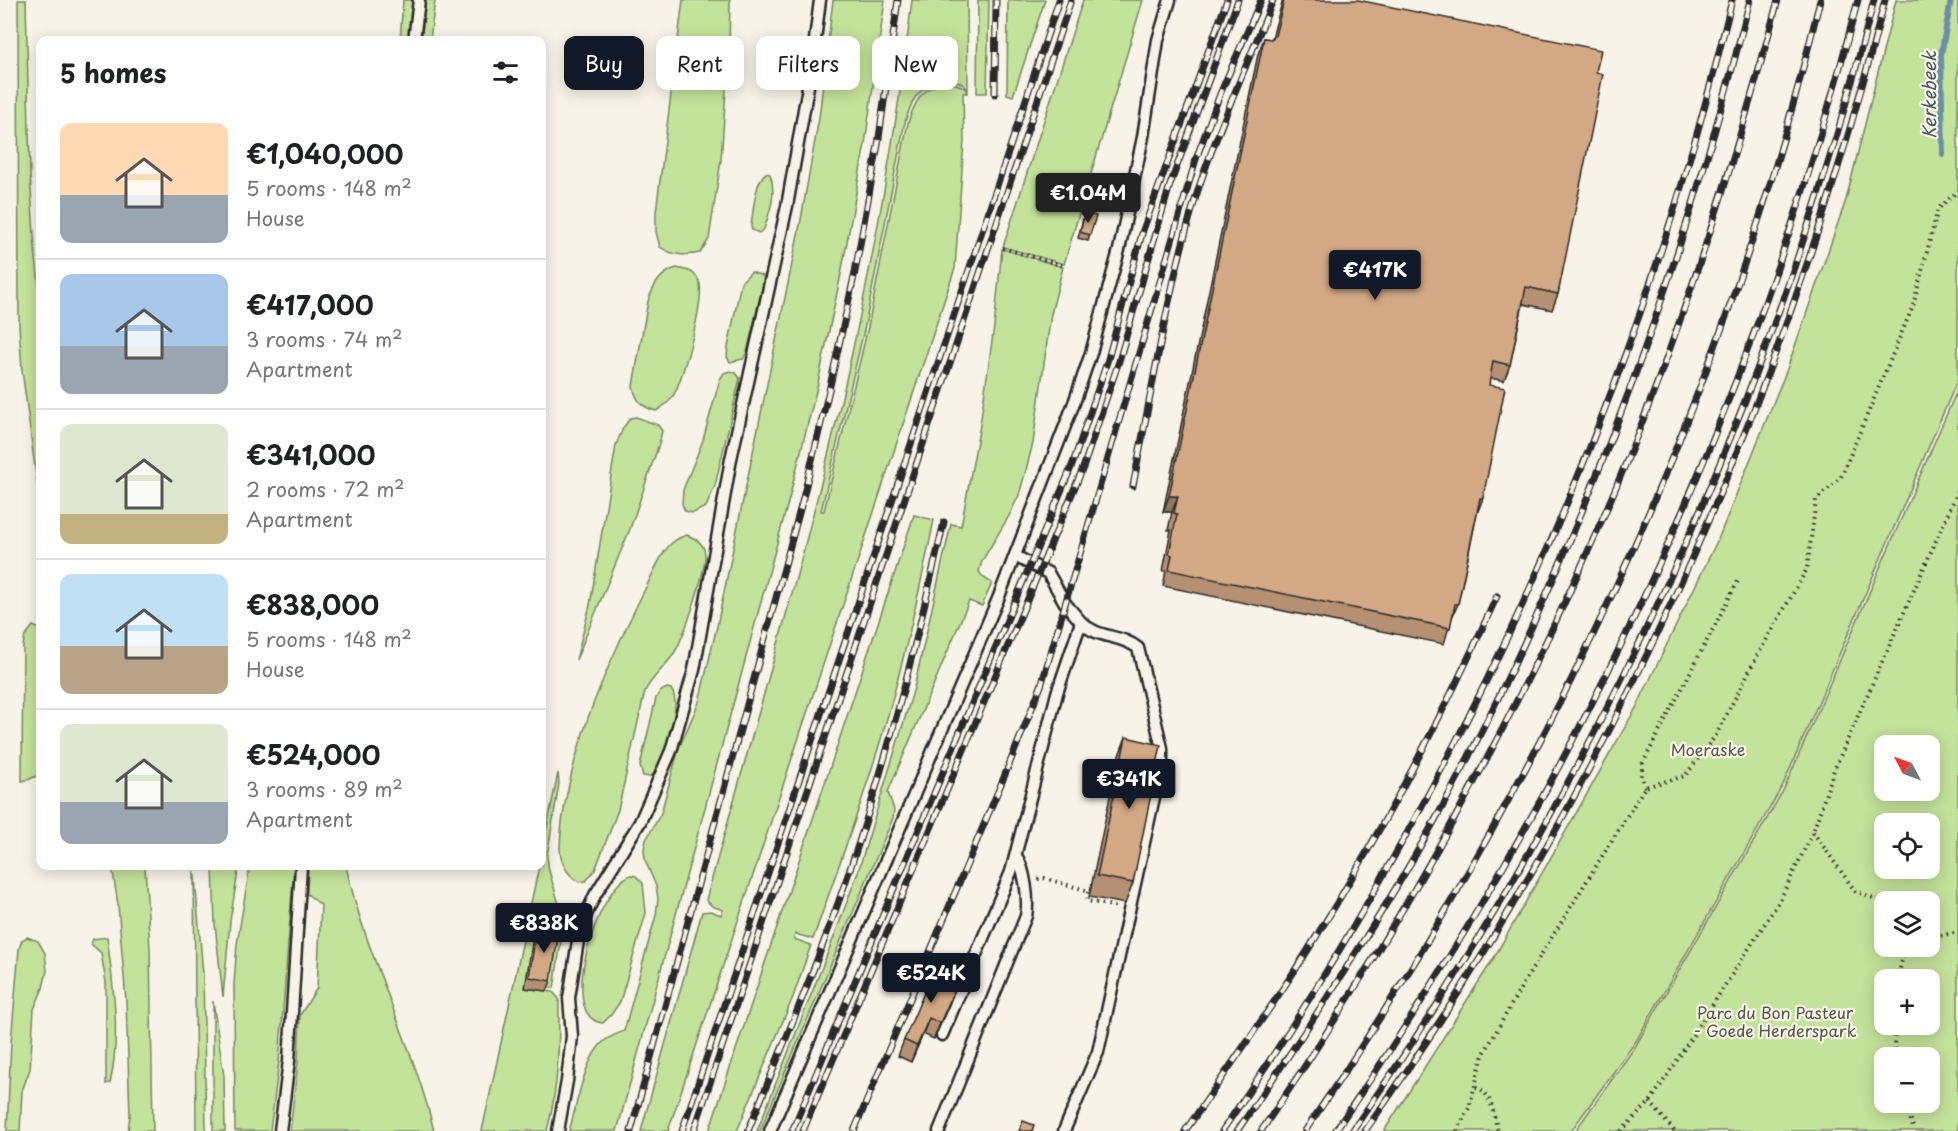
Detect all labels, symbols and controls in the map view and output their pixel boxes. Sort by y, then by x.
chip: Buy [564,36,644,90]
chip: Rent [656,36,744,90]
chip: Filters [756,36,860,90]
chip: New [872,36,958,90]
water label: Kerkebeek [1915,50,1942,139]
text: 5 homes [60,53,166,92]
icon: filters [489,56,522,89]
text: €1,040,000 [246,134,403,173]
icon: home [108,147,180,219]
text: 5 rooms · 148 m² [246,173,412,203]
pin: €1.04M [1039,173,1137,224]
text: €1.04M [1050,177,1126,207]
text: House [246,203,305,233]
pin: €417K [1333,250,1417,301]
text: €417K [1343,254,1407,284]
text: €417,000 [246,285,374,324]
icon: home [108,298,180,370]
text: 3 rooms · 74 m² [246,324,403,354]
text: Apartment [246,354,353,384]
text: €341,000 [246,435,376,474]
icon: home [108,448,180,520]
text: 2 rooms · 72 m² [246,474,405,504]
text: Apartment [246,504,353,534]
text: €838,000 [246,585,379,624]
icon: home [108,598,180,670]
text: 5 rooms · 148 m² [246,624,412,654]
text: House [246,654,305,684]
text: €524,000 [246,735,380,774]
north arrow [1874,735,1940,801]
map controls [1874,735,1940,1113]
park label: Moeraske [1671,737,1745,761]
icon: home [108,748,180,820]
pin: €341K [1087,759,1171,810]
text: €341K [1096,763,1162,793]
text: 3 rooms · 89 m² [246,774,403,804]
text: Apartment [246,804,353,834]
button: locate [1874,813,1940,879]
button: layers [1874,891,1940,957]
pin: €838K [502,903,586,954]
text: €838K [510,907,578,937]
pin: €524K [889,953,973,1004]
text: €524K [896,957,966,987]
button: + [1874,969,1940,1035]
park label: Parc du Bon Pasteur - Goede Herderspark [1694,1000,1857,1042]
button: − [1874,1047,1940,1113]

